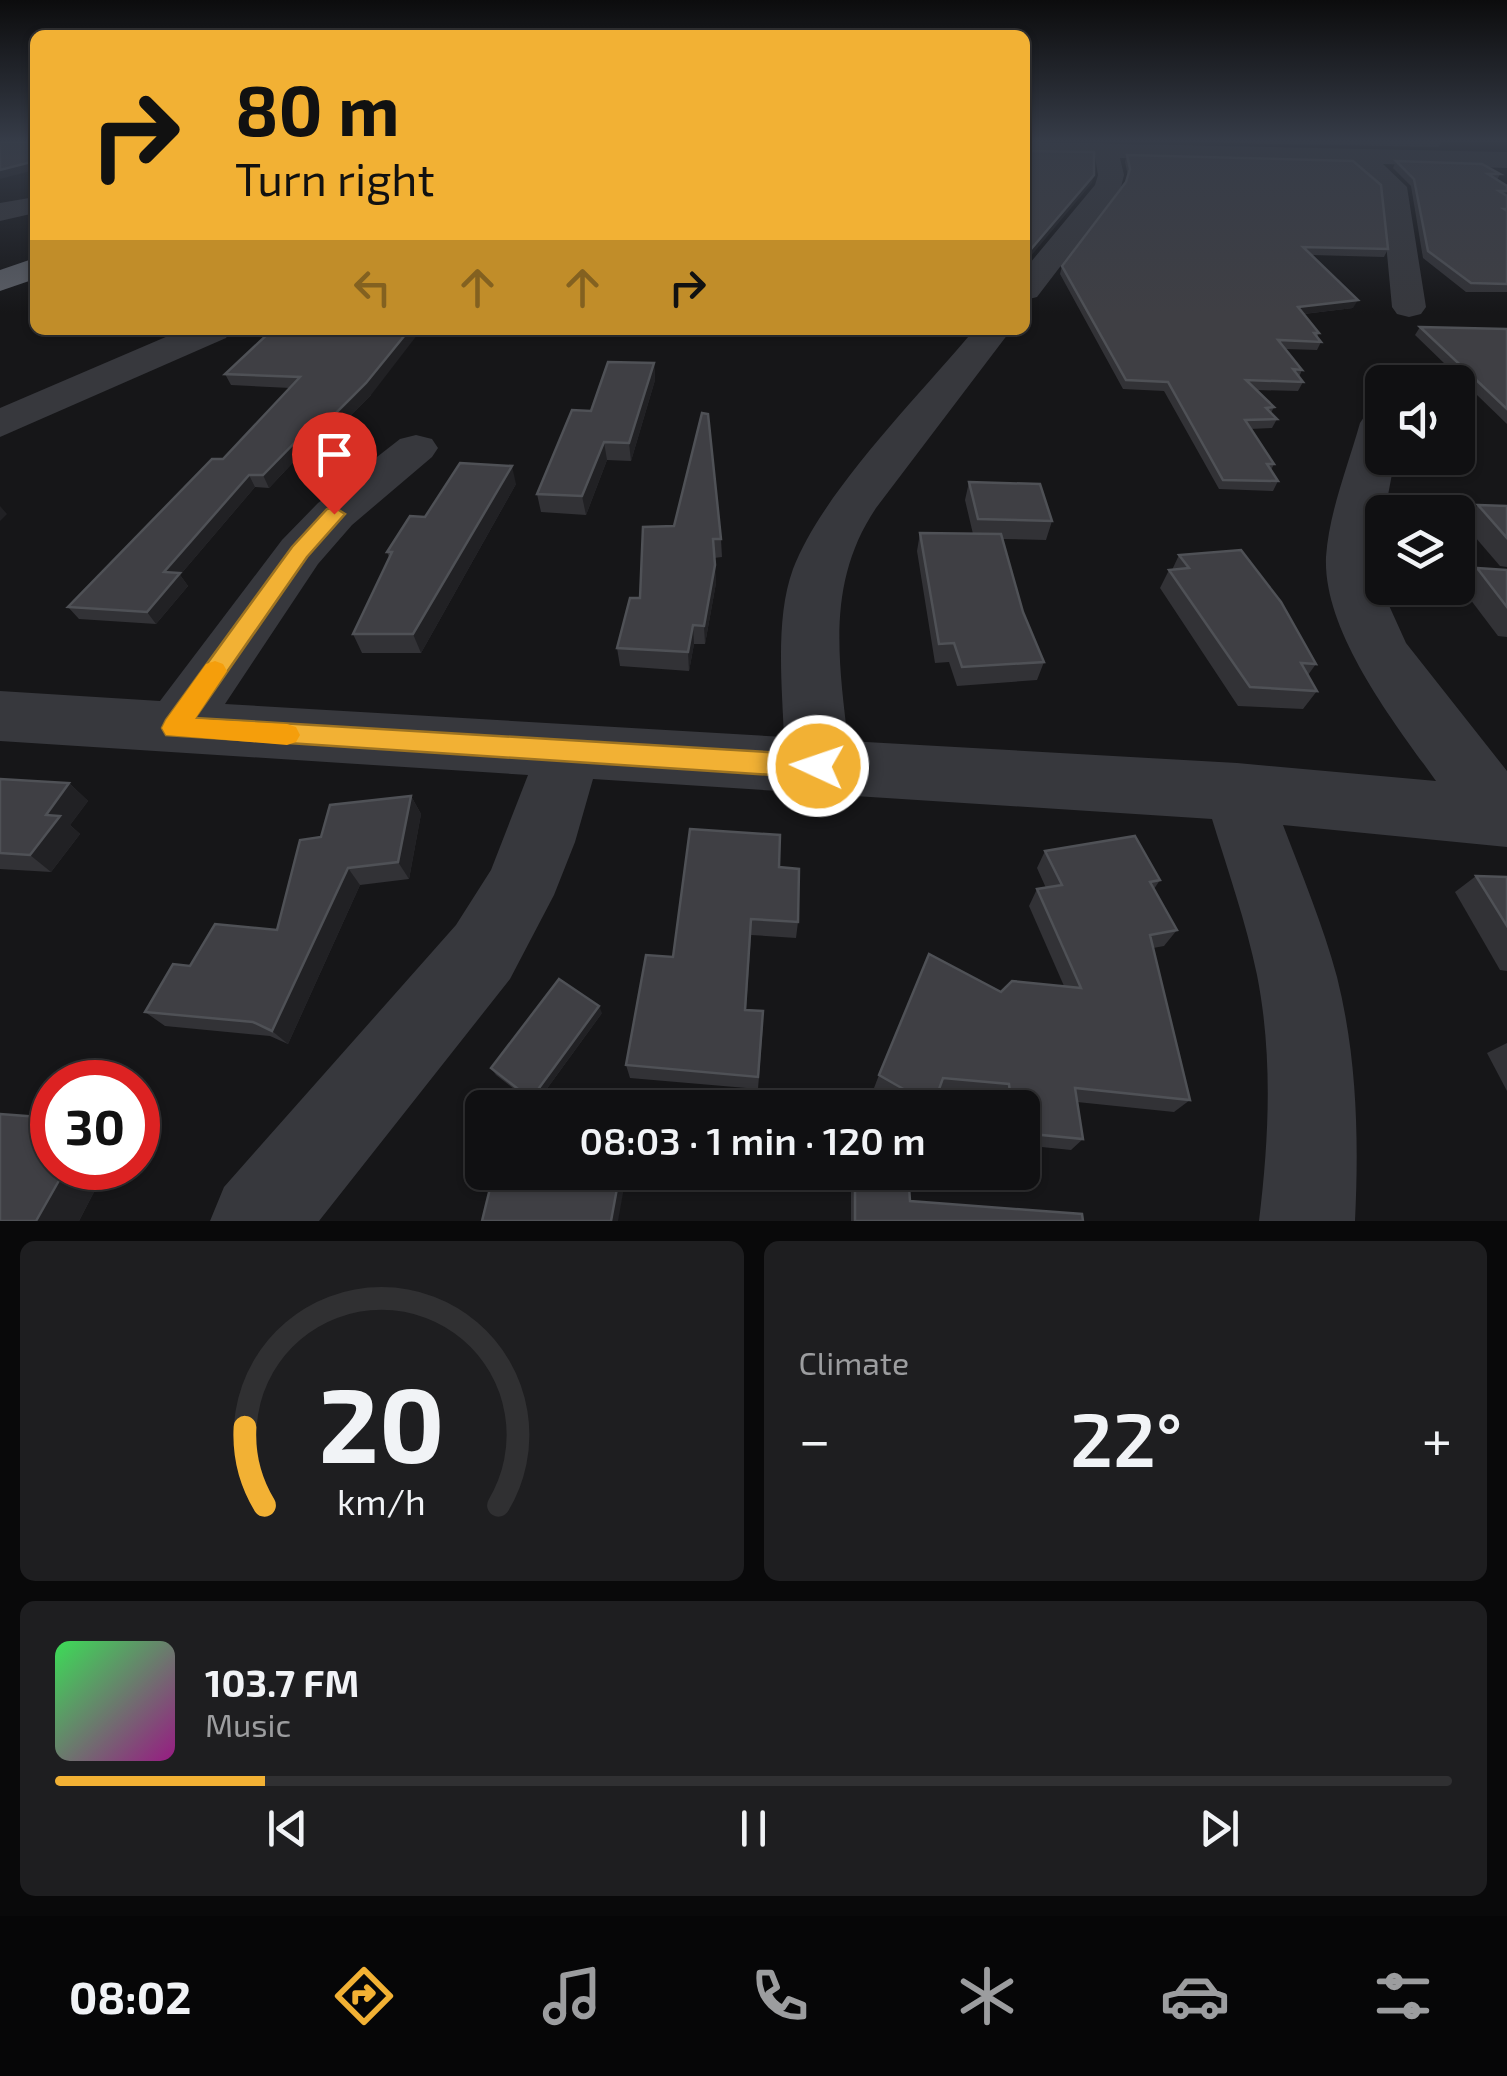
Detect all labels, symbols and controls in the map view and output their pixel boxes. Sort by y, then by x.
text: 80 m [235,66,400,150]
icon: right [70,70,200,200]
text: Turn right [235,151,435,205]
icon: left [345,260,400,315]
icon: ahead [450,260,505,315]
icon: ahead [555,260,610,315]
icon: right [660,260,715,315]
map controls [1365,365,1475,605]
button: sound [1365,365,1475,475]
pin [292,412,377,515]
icon: arrive [307,427,362,482]
button: layers [1365,495,1475,605]
position arrow [766,714,870,818]
speed limit sign: 30 [30,1060,160,1190]
text: 08:03 · 1 min · 120 m [579,1117,926,1163]
text: Climate [799,1343,909,1381]
text: 20 [319,1359,445,1484]
text: 22° [1070,1392,1182,1482]
text: − [799,1405,831,1471]
text: + [1422,1405,1452,1471]
text: km/h [337,1479,426,1522]
text: 103.7 FM [205,1659,359,1705]
text: Music [205,1705,291,1743]
icon: previous [260,1801,315,1856]
icon: pause [726,1801,781,1856]
icon: next [1192,1801,1247,1856]
icon: directions [329,1961,399,2031]
icon: music [537,1961,607,2031]
icon: phone [745,1961,815,2031]
icon: climate [952,1961,1022,2031]
icon: car [1160,1961,1230,2031]
icon: filters [1368,1961,1438,2031]
text: 08:02 [69,1969,191,2023]

